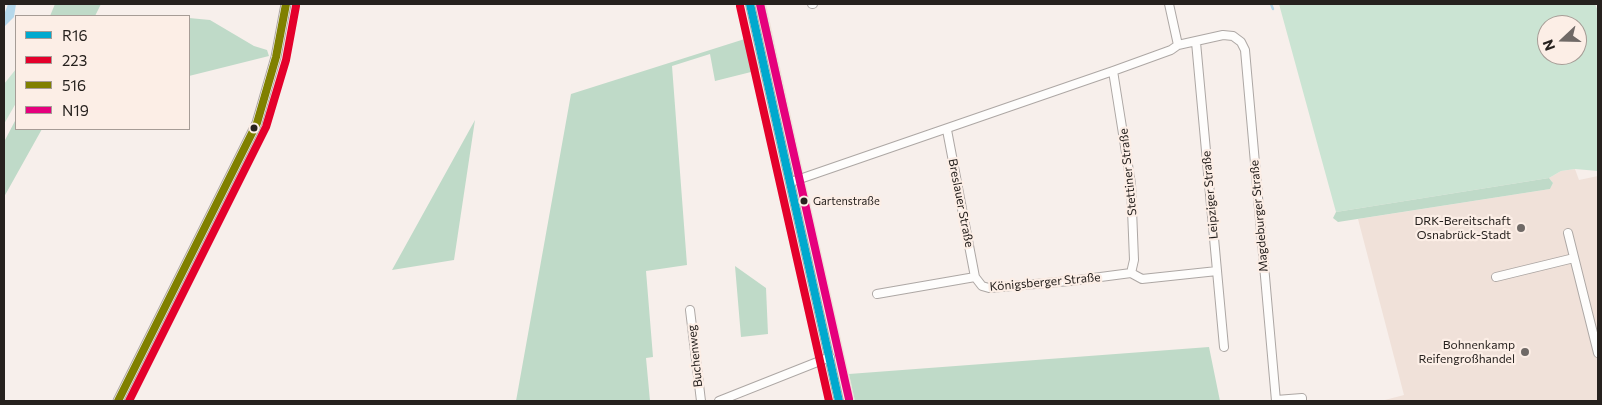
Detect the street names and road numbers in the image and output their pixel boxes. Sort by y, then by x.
street label: Stettiner Straße [1116,128,1140,216]
street label: Leipziger Straße [1199,150,1221,240]
street label: Breslauer Straße [945,157,977,249]
street label: Magdeburger Straße [1247,160,1271,272]
street label: Königsberger Straße [989,270,1101,294]
street label: Buchenweg [685,324,705,388]

